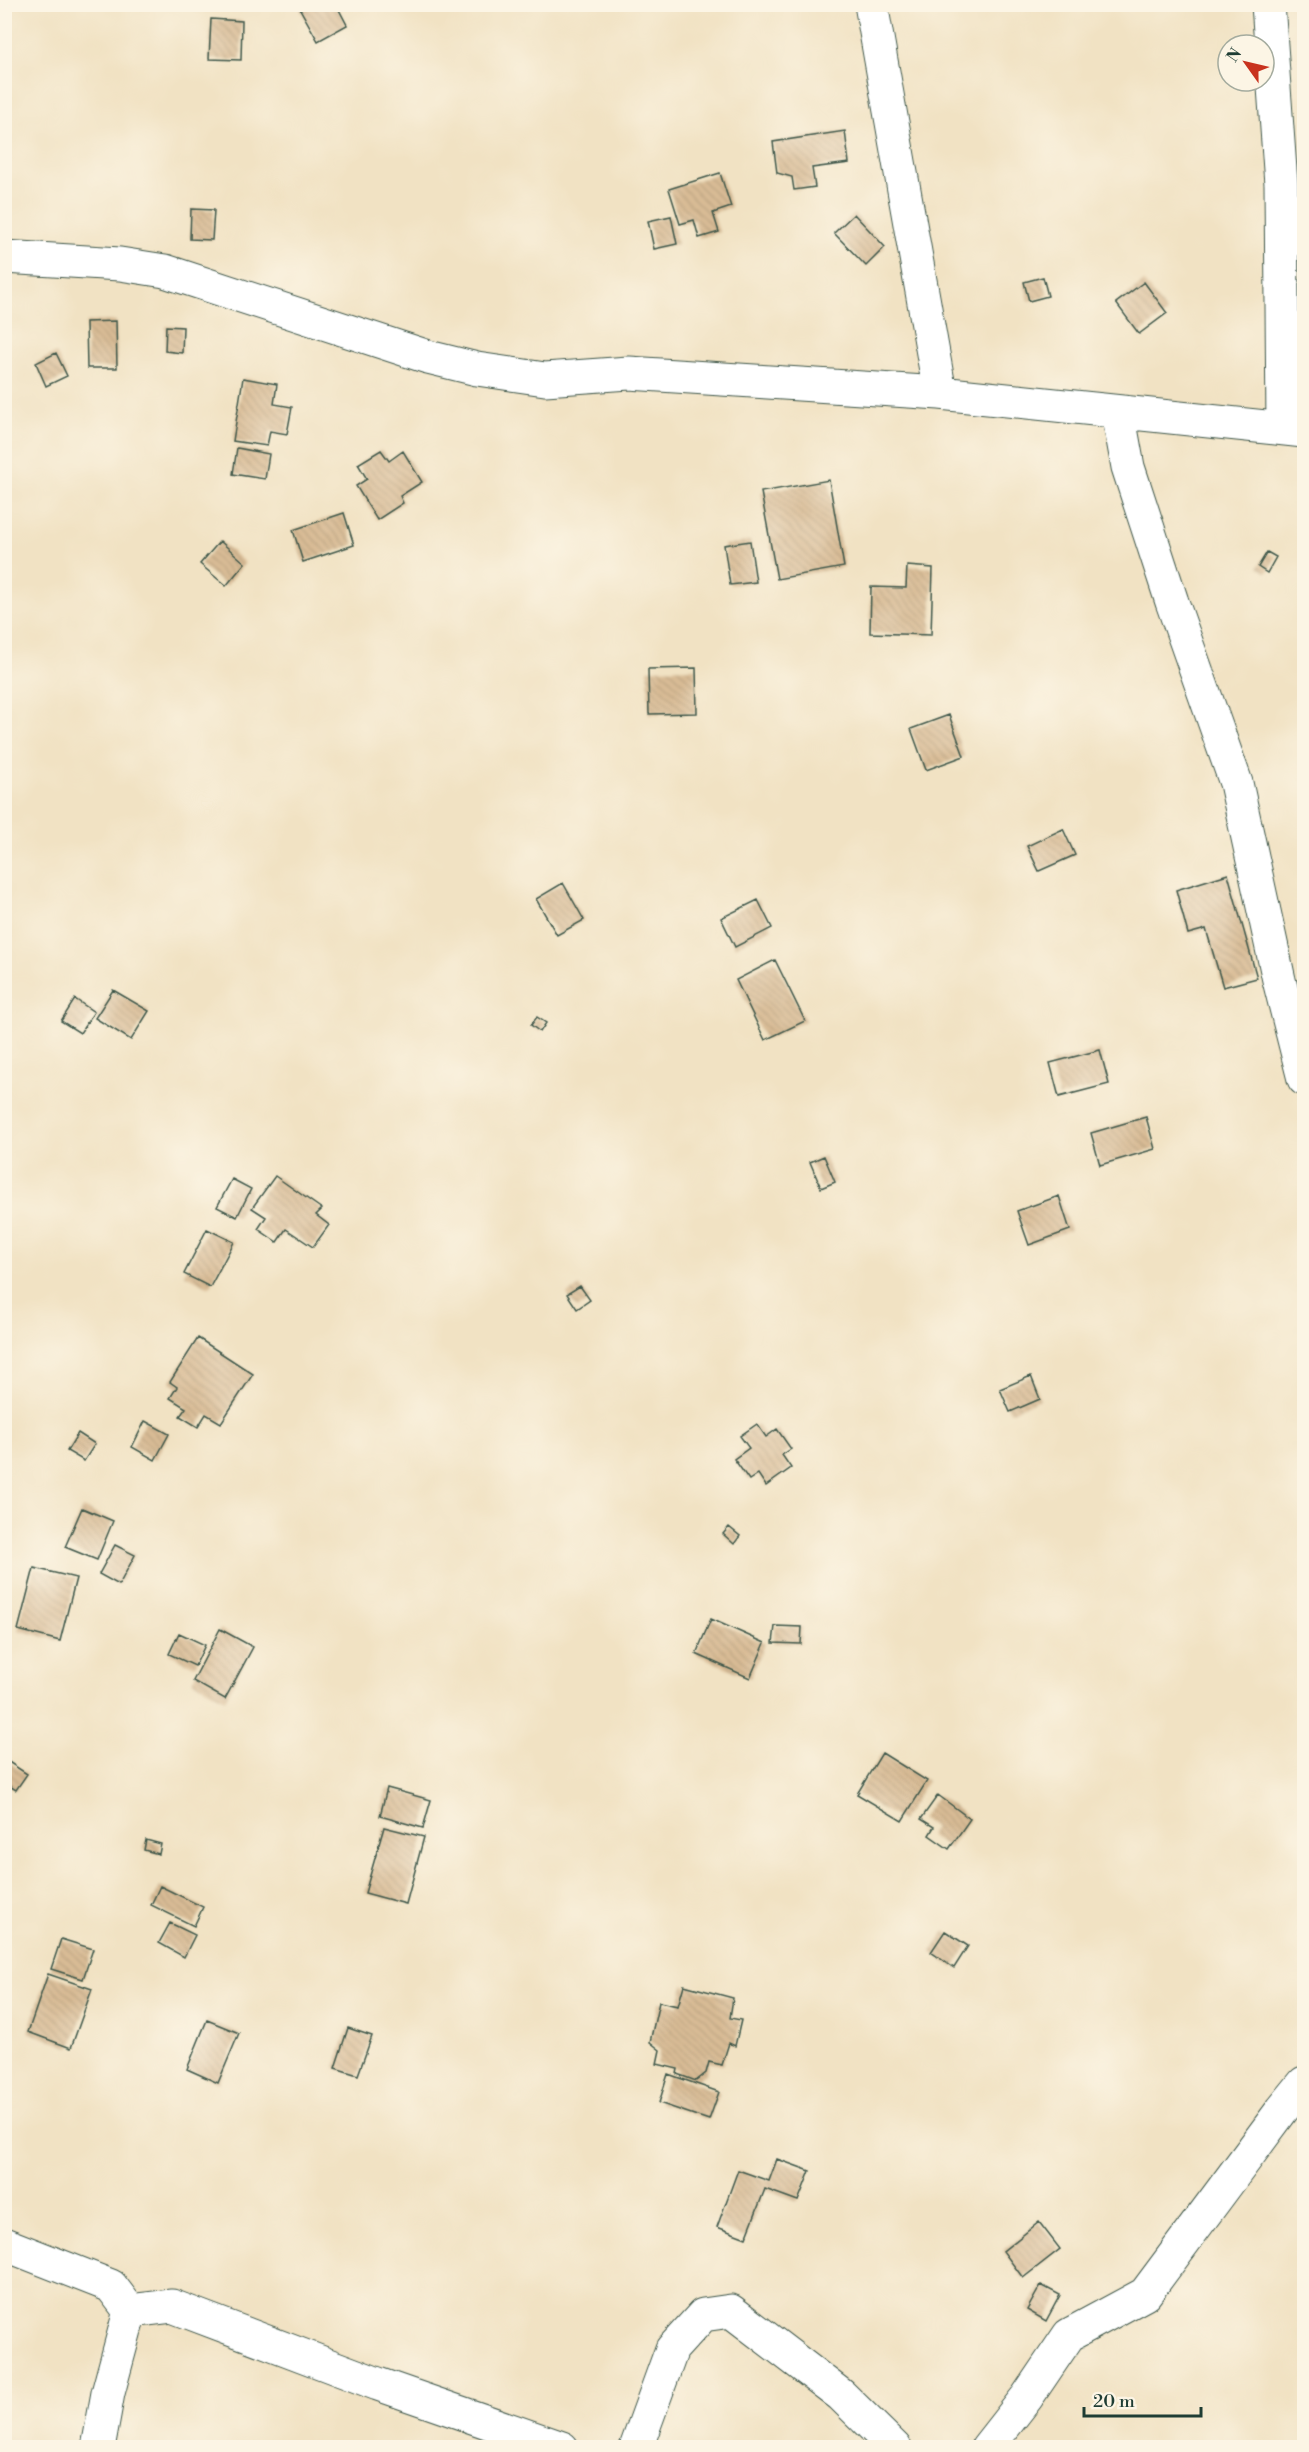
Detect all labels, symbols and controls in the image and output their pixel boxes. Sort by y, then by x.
north arrow [1216,33,1276,93]
text: N [1223,44,1246,66]
scale bar [1084,2380,1201,2418]
text: 20 m [1093,2390,1135,2413]

